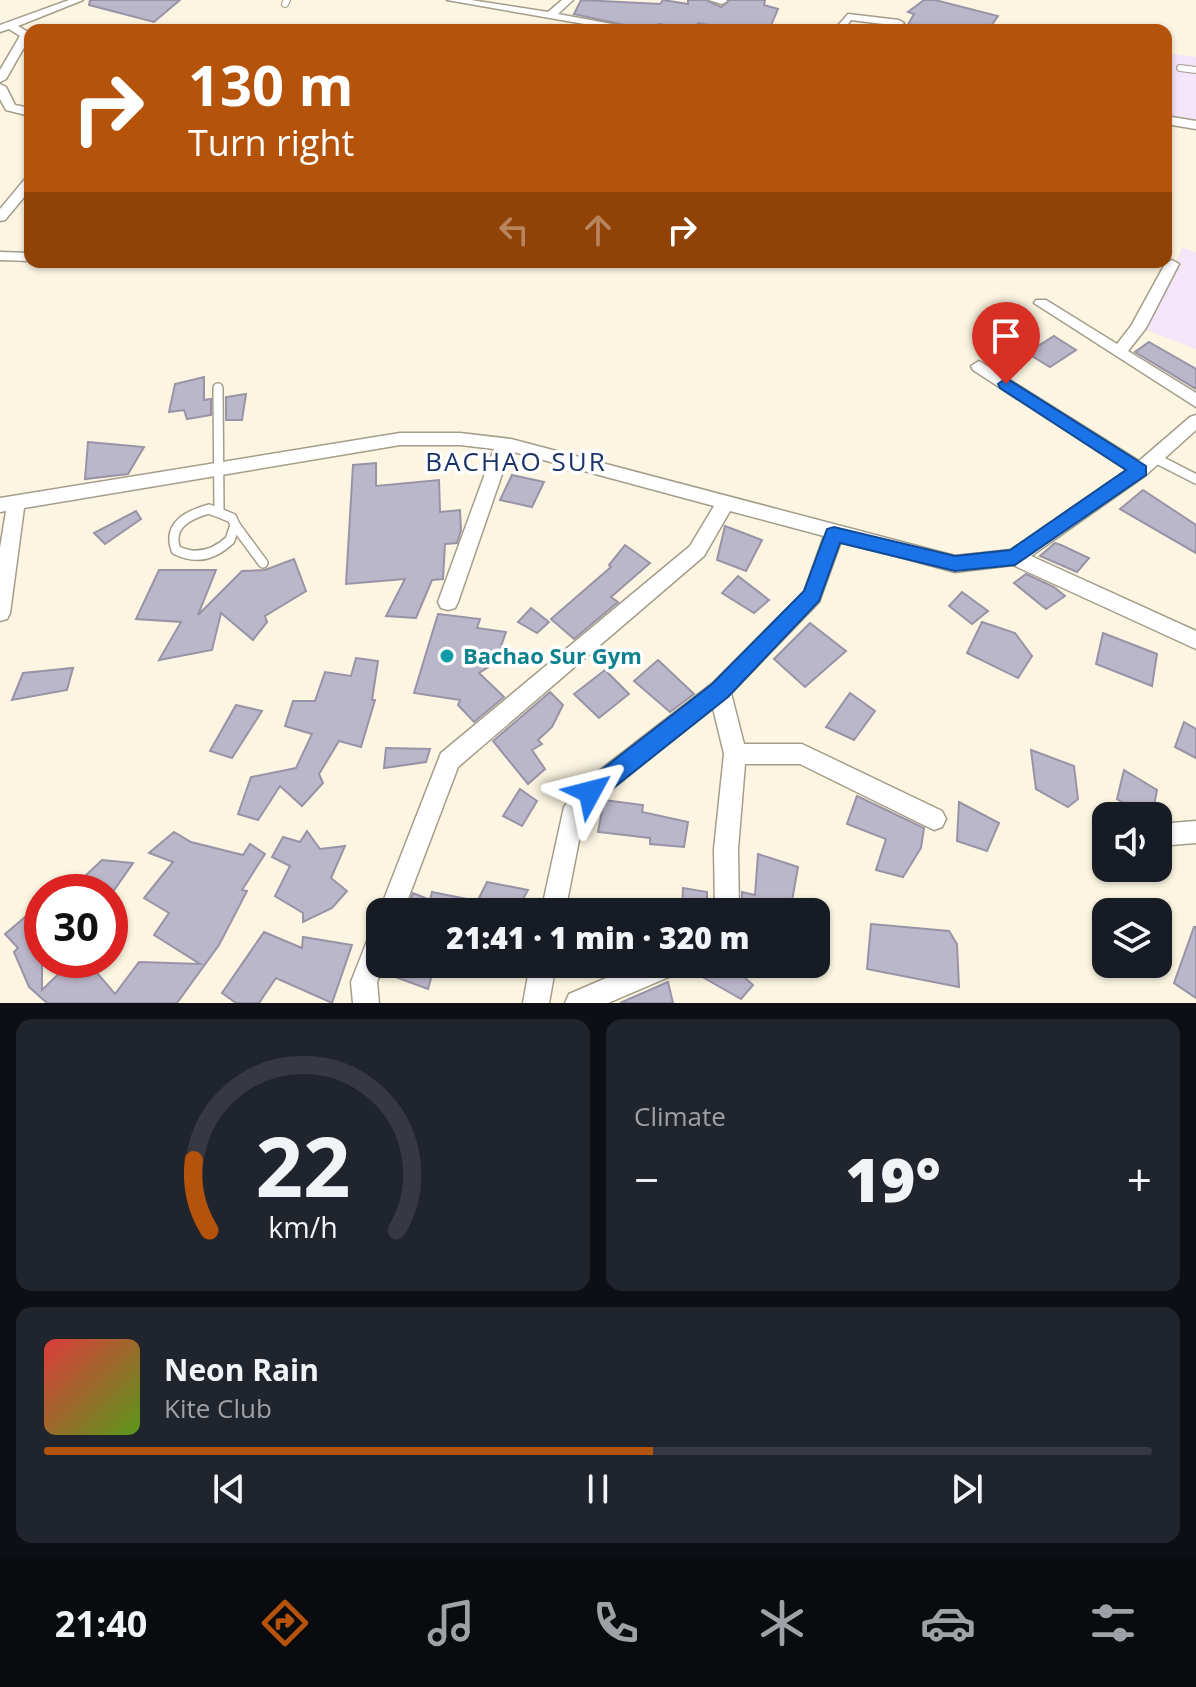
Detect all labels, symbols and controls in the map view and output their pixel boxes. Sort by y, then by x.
text: 130 m [188,46,354,122]
icon: right [56,56,160,160]
text: Turn right [188,118,354,167]
icon: left [492,208,536,252]
icon: ahead [576,208,620,252]
icon: right [660,208,704,252]
pin [972,302,1040,384]
icon: arrive [984,314,1028,358]
district label: BACHAO SUR [425,443,607,479]
place label: Bachao Sur Gym [463,640,642,670]
marker: Bachao Sur Gym [438,647,456,665]
position arrow [548,750,632,834]
map controls [1092,802,1172,978]
button: sound [1092,802,1172,882]
speed limit sign: 30 [24,874,128,978]
button: layers [1092,898,1172,978]
text: 21:41 · 1 min · 320 m [446,917,750,958]
text: Climate [634,1098,726,1134]
text: 22 [255,1108,351,1221]
text: 19° [845,1138,941,1220]
text: − [634,1149,659,1209]
text: + [1127,1149,1152,1209]
text: km/h [268,1207,338,1246]
text: Neon Rain [164,1349,319,1390]
text: Kite Club [164,1390,272,1426]
icon: previous [207,1467,251,1511]
icon: pause [576,1467,620,1511]
icon: next [945,1467,989,1511]
icon: directions [257,1595,313,1651]
icon: music [423,1595,479,1651]
icon: phone [588,1595,644,1651]
icon: climate [754,1595,810,1651]
icon: car [920,1595,976,1651]
icon: filters [1085,1595,1141,1651]
text: 21:40 [55,1599,147,1648]

